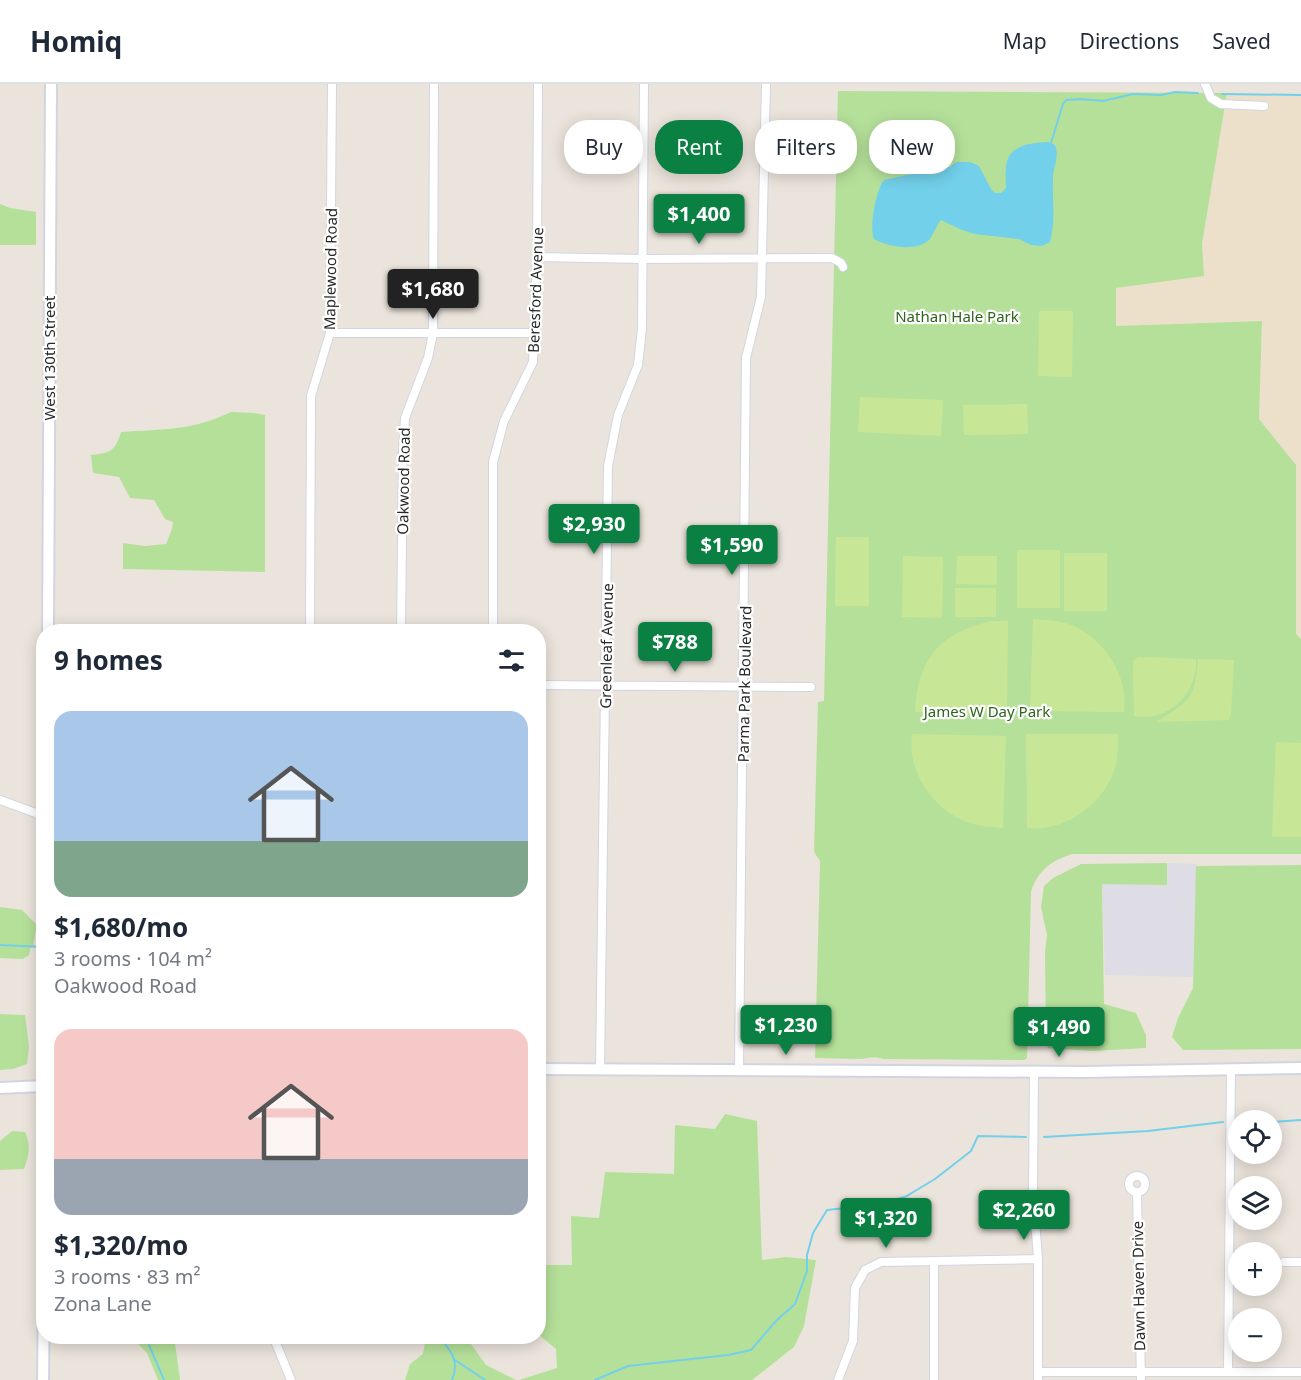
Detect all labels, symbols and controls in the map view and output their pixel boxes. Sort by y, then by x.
text: Homiq [30,22,122,60]
text: Map [1003,27,1047,55]
text: Directions [1080,27,1179,55]
text: Saved [1212,27,1271,55]
chip: Buy [564,120,643,174]
chip: Rent [655,120,743,174]
chip: Filters [755,120,857,174]
chip: New [869,120,955,174]
pin: $1,400 [650,194,748,245]
text: $1,400 [668,200,730,227]
street label: Maplewood Road [319,208,341,330]
street label: Beresford Avenue [523,227,547,353]
pin: $1,680 [384,269,482,320]
text: $1,680 [402,275,464,302]
street label: West 130th Street [39,295,59,420]
park label: Nathan Hale Park [895,306,1019,326]
street label: Oakwood Road [392,427,414,535]
pin: $2,930 [545,504,643,555]
text: $2,930 [563,510,625,537]
pin: $1,590 [683,525,781,576]
text: $1,590 [701,531,763,558]
street label: Greenleaf Avenue [595,583,617,709]
street label: Parma Park Boulevard [733,605,755,763]
pin: $788 [639,622,711,673]
text: $788 [652,628,698,655]
text: 9 homes [54,642,163,678]
icon: filters [495,644,528,677]
park label: James W Day Park [922,701,1050,721]
icon: home [237,750,345,858]
text: $1,680/mo [54,909,188,945]
text: 3 rooms · 104 m² [54,945,212,972]
text: Oakwood Road [54,972,197,999]
pin: $1,230 [737,1005,835,1056]
pin: $1,490 [1010,1007,1108,1058]
text: $1,230 [755,1011,817,1038]
text: $1,490 [1028,1013,1090,1040]
icon: home [237,1068,345,1176]
map controls [1228,1110,1282,1362]
button: locate [1228,1110,1282,1164]
button: layers [1228,1176,1282,1230]
pin: $2,260 [975,1190,1073,1241]
text: $2,260 [993,1196,1055,1223]
pin: $1,320 [837,1198,935,1249]
text: $1,320 [855,1204,917,1231]
street label: Dawn Haven Drive [1127,1221,1149,1351]
text: $1,320/mo [54,1227,188,1263]
button: + [1228,1242,1282,1296]
text: 3 rooms · 83 m² [54,1263,201,1290]
text: Zona Lane [54,1290,152,1317]
button: − [1228,1308,1282,1362]

